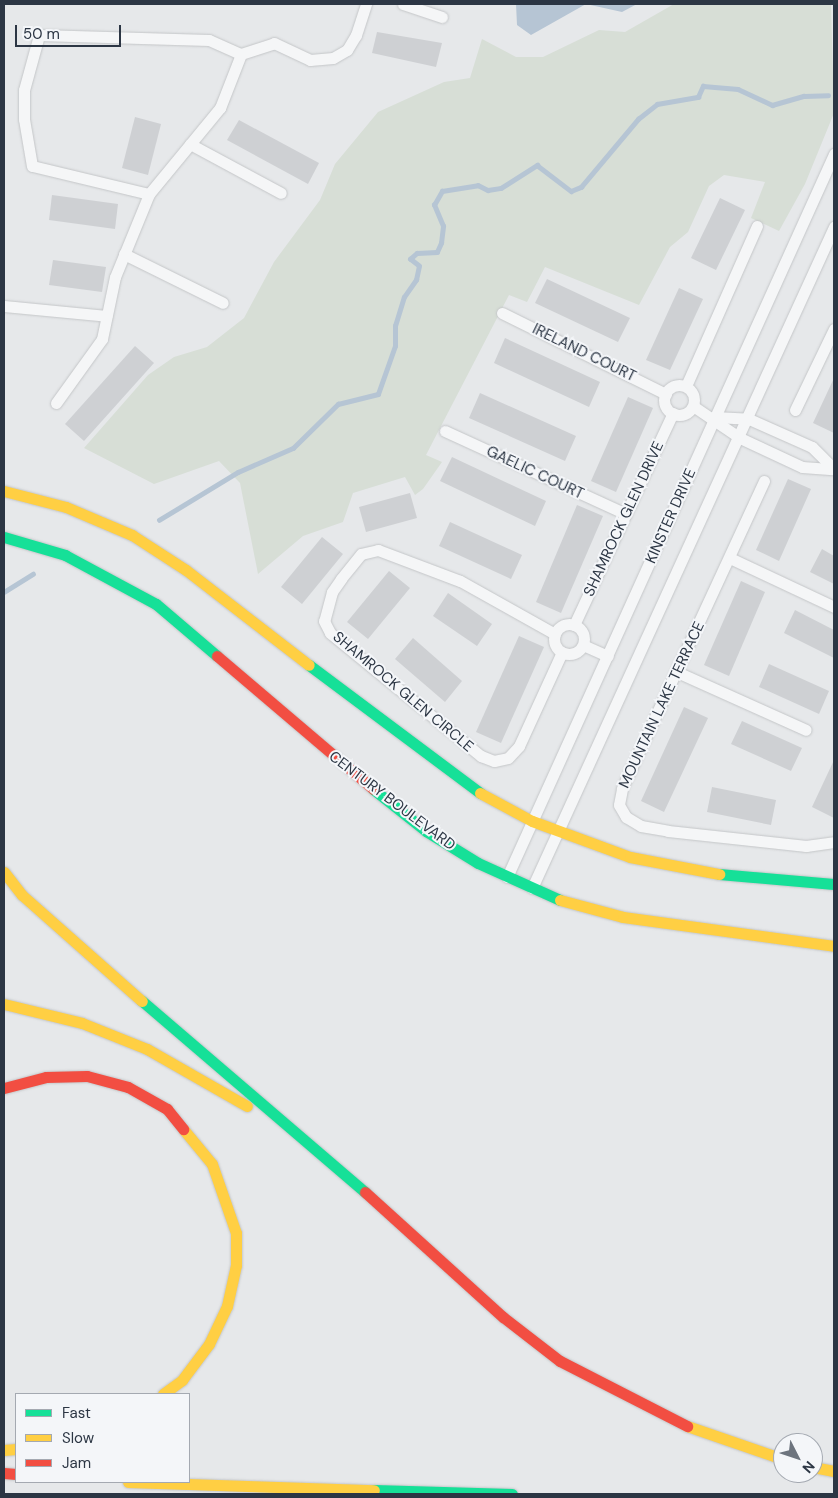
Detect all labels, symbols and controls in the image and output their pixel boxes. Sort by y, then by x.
scale bar [18,15,124,47]
text: 50 m [23,24,60,44]
street label: IRELAND COURT [529,320,639,386]
street label: SHAMROCK GLEN DRIVE [580,439,668,599]
street label: GAELIC COURT [483,443,587,503]
street label: KINSTER DRIVE [642,466,700,566]
street label: MOUNTAIN LAKE TERRACE [615,619,709,791]
street label: SHAMROCK GLEN CIRCLE [329,628,477,756]
street label: CENTURY BOULEVARD [325,748,459,854]
legend [15,1393,190,1483]
text: Fast [62,1403,91,1423]
text: Slow [62,1428,94,1448]
north arrow [773,1433,823,1483]
text: Jam [62,1453,91,1473]
text: N [798,1457,819,1477]

